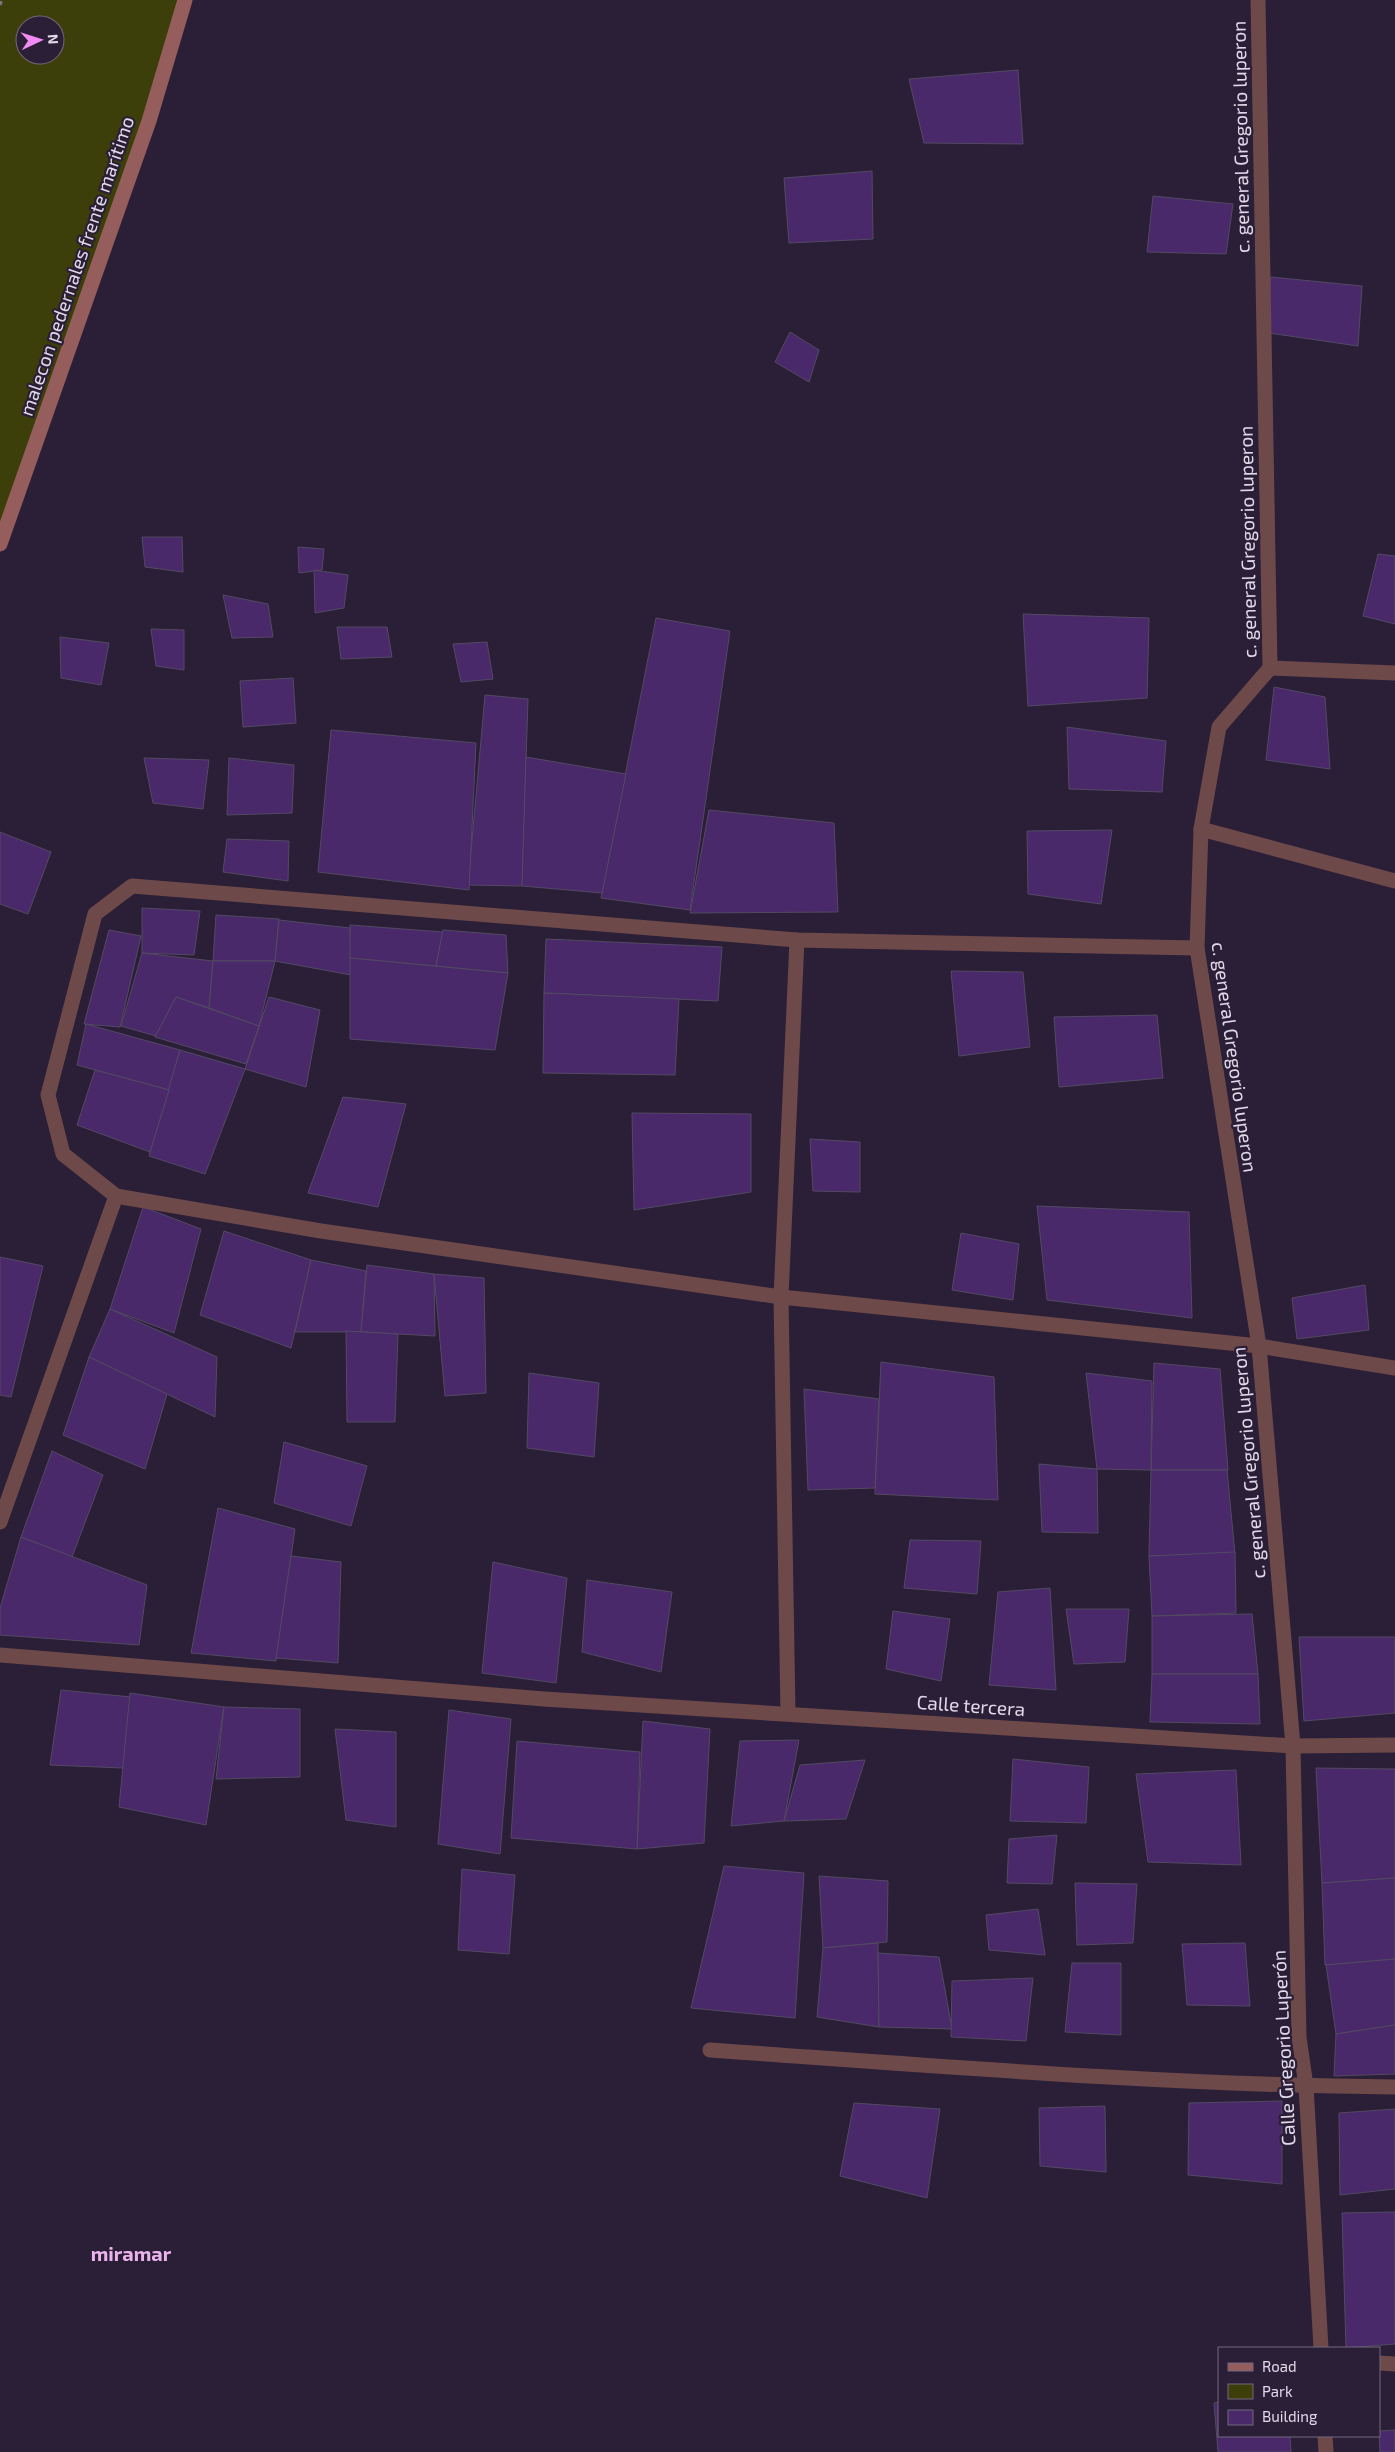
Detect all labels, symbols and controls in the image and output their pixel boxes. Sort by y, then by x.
north arrow [15,15,65,65]
street label: c. general Gregorio luperon [1226,21,1254,253]
text: N [45,33,62,45]
street label: malecon pedernales frente marítimo [14,113,138,419]
street label: c. general Gregorio luperon [1233,426,1261,658]
street label: c. general Gregorio luperon [1207,940,1263,1174]
street label: c. general Gregorio luperon [1226,1346,1270,1580]
street label: Calle tercera [916,1690,1026,1720]
street label: Calle Gregorio Luperón [1266,1949,1300,2147]
district label: miramar [91,2241,172,2265]
legend [1218,2347,1380,2437]
text: Road [1262,2357,1297,2375]
text: Park [1262,2382,1293,2400]
text: Building [1262,2407,1318,2425]

